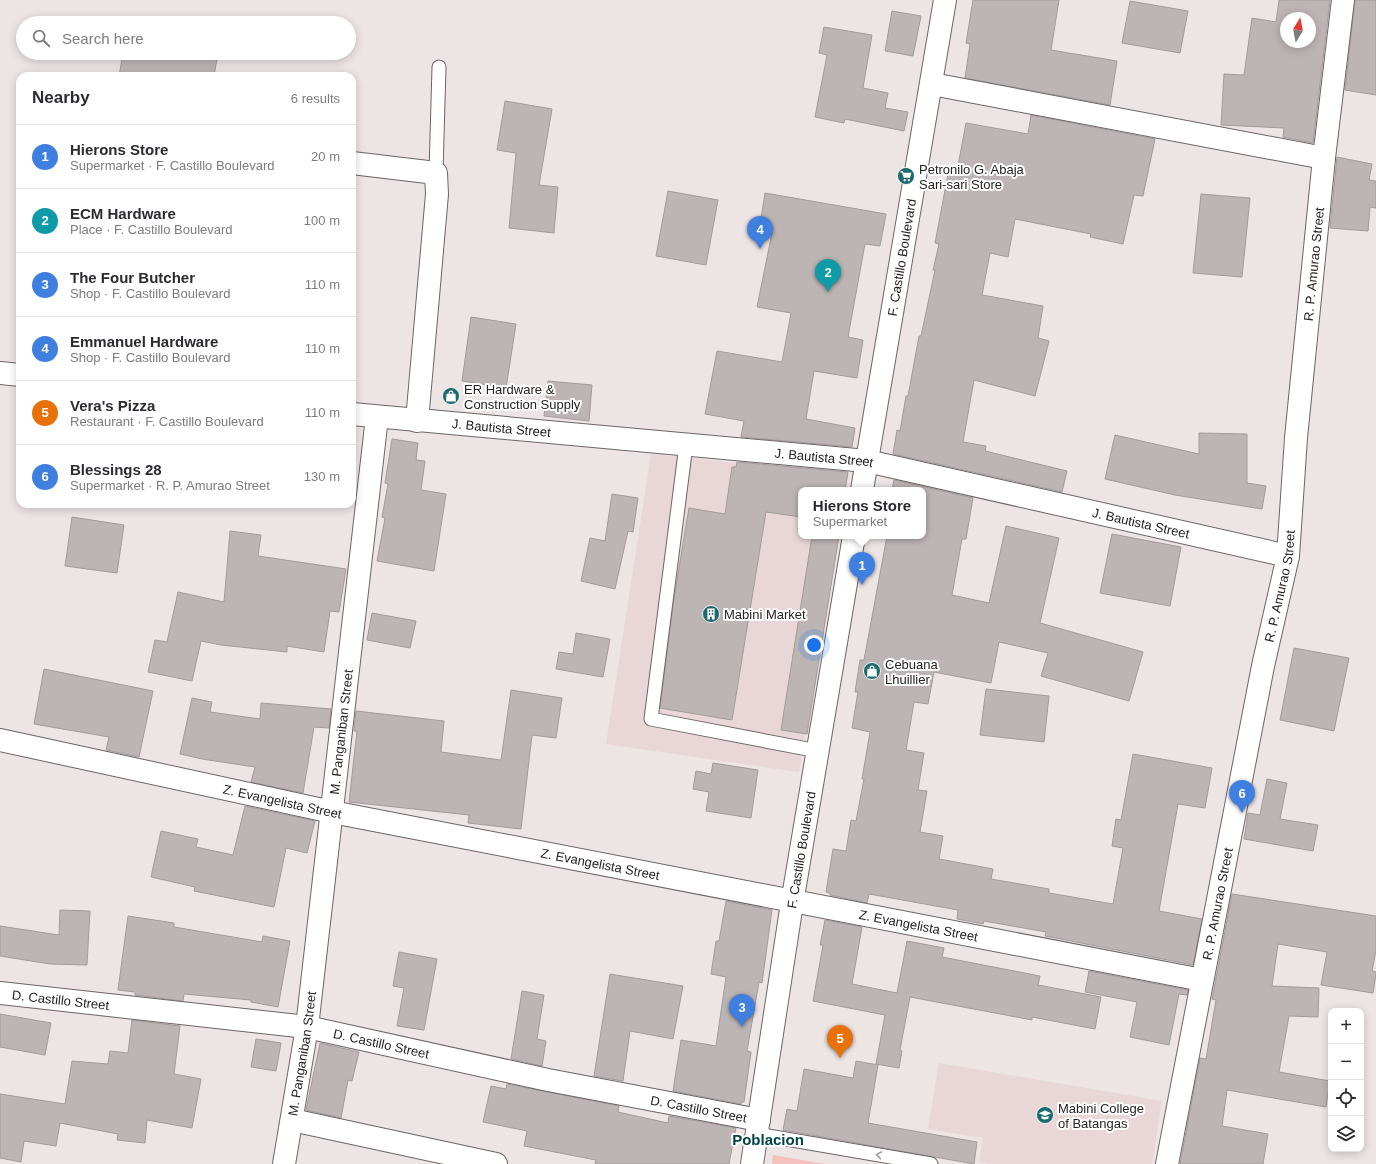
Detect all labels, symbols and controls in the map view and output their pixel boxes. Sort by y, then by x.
north arrow [1280,12,1316,48]
search box [16,16,356,60]
icon: search [30,27,52,49]
text: Search here [62,30,144,47]
text: Nearby [32,88,90,107]
text: 6 results [291,91,340,106]
text: Hierons Store [70,141,168,158]
text: 1 [41,149,49,164]
text: 20 m [311,149,340,164]
text: Supermarket · F. Castillo Boulevard [70,158,274,173]
place label: Petronilo G. Abaja Sari-sari Store [919,162,1025,192]
supermarket icon: Petronilo G. Abaja Sari-sari Store [896,166,916,186]
street label: F. Castillo Boulevard [885,198,919,317]
text: ECM Hardware [70,205,176,222]
street label: R. P. Amurao Street [1301,206,1327,322]
text: 2 [41,213,49,228]
text: 100 m [304,213,340,228]
pin: 4 [747,216,773,249]
text: Place · F. Castillo Boulevard [70,222,233,237]
pin: 2 [815,259,841,292]
text: The Four Butcher [70,269,195,286]
text: 3 [41,277,49,292]
text: 110 m [305,277,340,292]
text: Shop · F. Castillo Boulevard [70,286,230,301]
text: Emmanuel Hardware [70,333,218,350]
text: 4 [41,341,49,356]
text: 110 m [305,341,340,356]
text: Shop · F. Castillo Boulevard [70,350,230,365]
place label: ER Hardware & Construction Supply [464,382,581,412]
shop icon: ER Hardware & Construction Supply [441,386,461,406]
text: Vera's Pizza [70,397,155,414]
text: 5 [41,405,49,420]
text: 110 m [305,405,340,420]
text: Restaurant · F. Castillo Boulevard [70,414,264,429]
street label: J. Bautista Street [451,416,552,440]
street label: J. Bautista Street [774,446,875,470]
text: Blessings 28 [70,461,162,478]
text: 6 [41,469,49,484]
text: 130 m [304,469,340,484]
text: Supermarket · R. P. Amurao Street [70,478,270,493]
popup [798,487,926,539]
text: Hierons Store [813,497,911,514]
street label: J. Bautista Street [1091,505,1191,542]
text: Supermarket [813,514,887,529]
street label: R. P. Amurao Street [1262,529,1298,644]
pin: 1 [849,552,875,585]
building icon: Mabini Market [701,604,721,624]
place label: Mabini Market [724,607,806,622]
your location [804,635,824,655]
place label: Cebuana Lhuillier [885,657,939,687]
shop icon: Cebuana Lhuillier [862,661,882,681]
street label: M. Panganiban Street [327,668,356,795]
pin: 6 [1229,780,1255,813]
street label: Z. Evangelista Street [222,782,343,822]
street label: F. Castillo Boulevard [784,790,819,910]
street label: Z. Evangelista Street [539,845,661,883]
street label: R. P. Amurao Street [1199,846,1236,961]
street label: Z. Evangelista Street [858,907,979,945]
street label: D. Castillo Street [11,987,110,1013]
street label: M. Panganiban Street [285,990,319,1117]
pin: 3 [729,994,755,1027]
map controls [1328,1008,1364,1152]
button: + [1328,1008,1364,1044]
pin: 5 [827,1025,853,1058]
street label: D. Castillo Street [332,1026,431,1062]
button: − [1328,1044,1364,1080]
button: locate [1328,1080,1364,1116]
street label: D. Castillo Street [649,1093,748,1126]
place label: Mabini College of Batangas [1058,1101,1144,1131]
school or university icon: Mabini College of Batangas [1035,1105,1055,1125]
button: layers [1328,1116,1364,1152]
district label: Poblacion [732,1131,804,1148]
one-way arrow [876,1151,882,1160]

